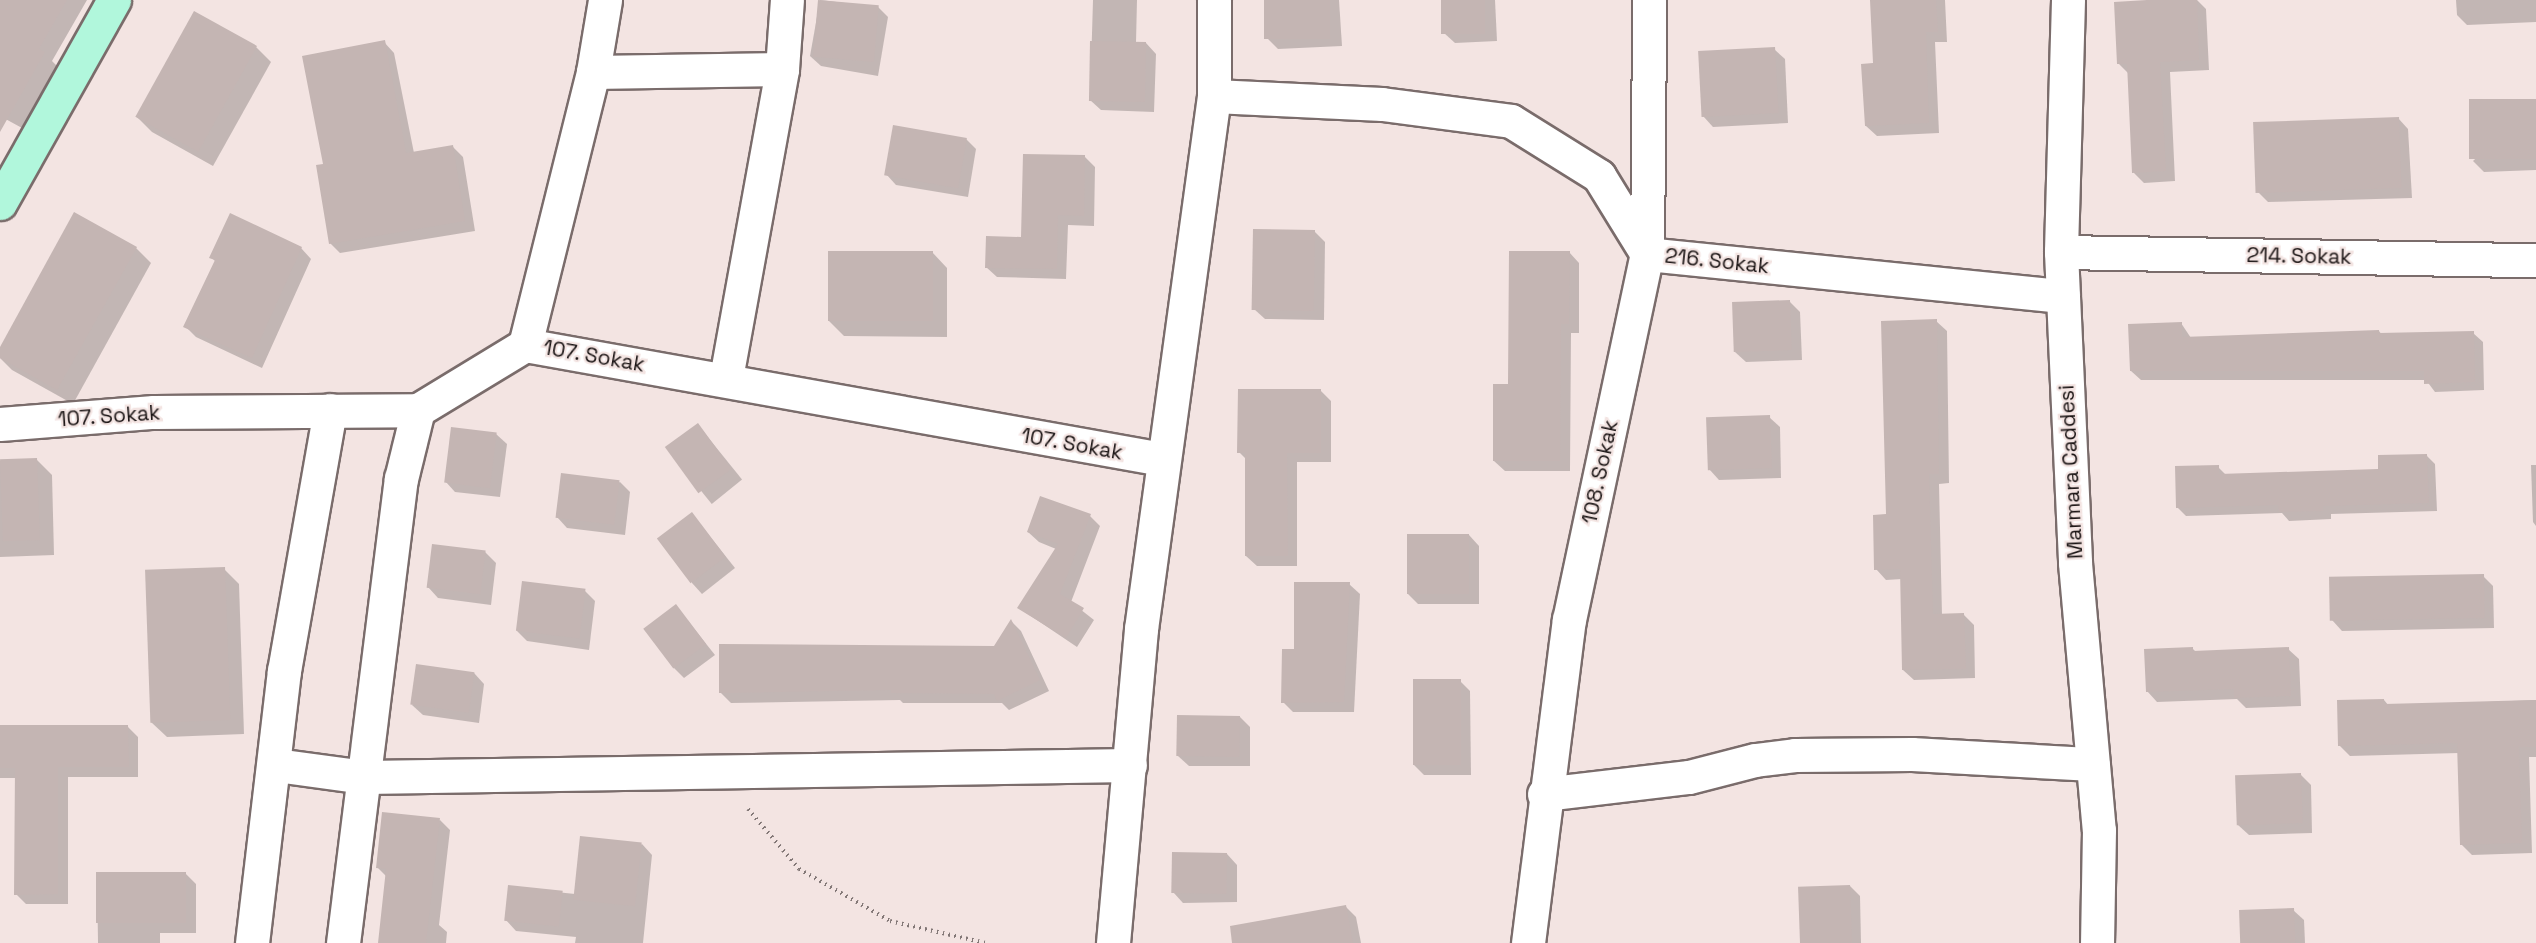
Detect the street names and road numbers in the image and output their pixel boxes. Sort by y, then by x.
street label: 214. Sokak [2246,242,2352,270]
street label: 216. Sokak [1663,243,1771,279]
street label: 107. Sokak [541,335,647,377]
street label: Marmara Caddesi [2054,384,2088,560]
street label: 107. Sokak [57,400,161,432]
street label: 108. Sokak [1577,417,1623,527]
street label: 107. Sokak [1019,423,1125,465]

